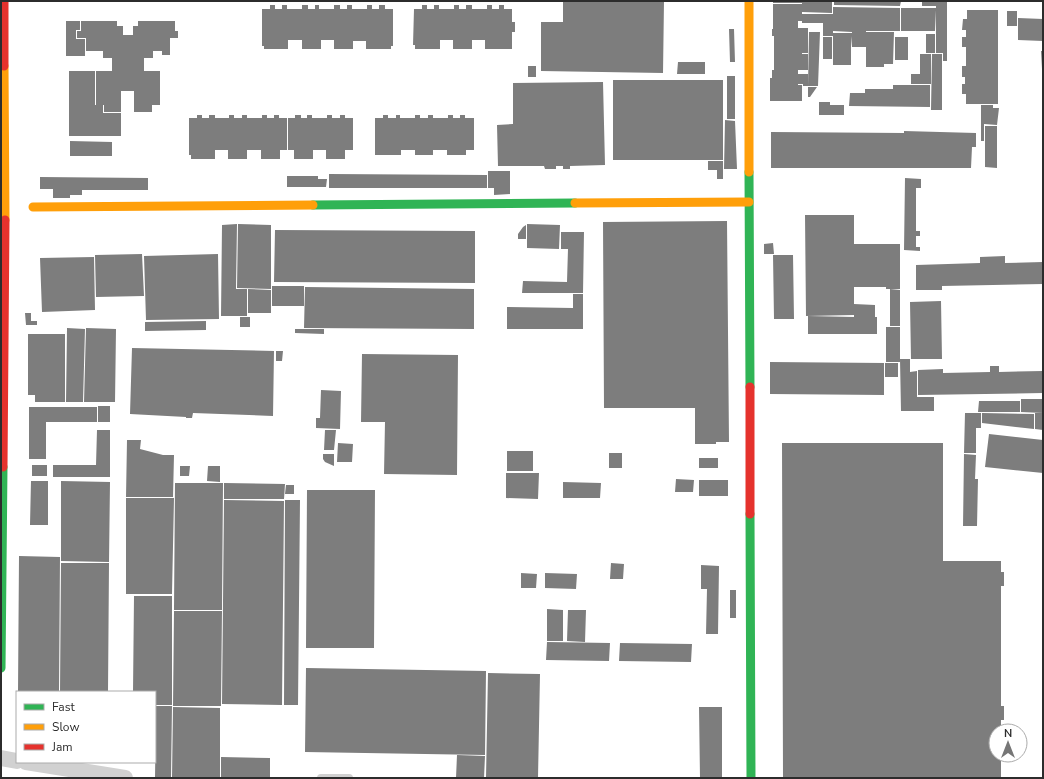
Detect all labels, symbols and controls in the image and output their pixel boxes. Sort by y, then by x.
legend [16,691,156,763]
text: Fast [52,699,75,715]
text: Slow [52,719,80,735]
north arrow [988,723,1028,763]
text: N [1004,726,1012,741]
text: Jam [51,739,73,755]

